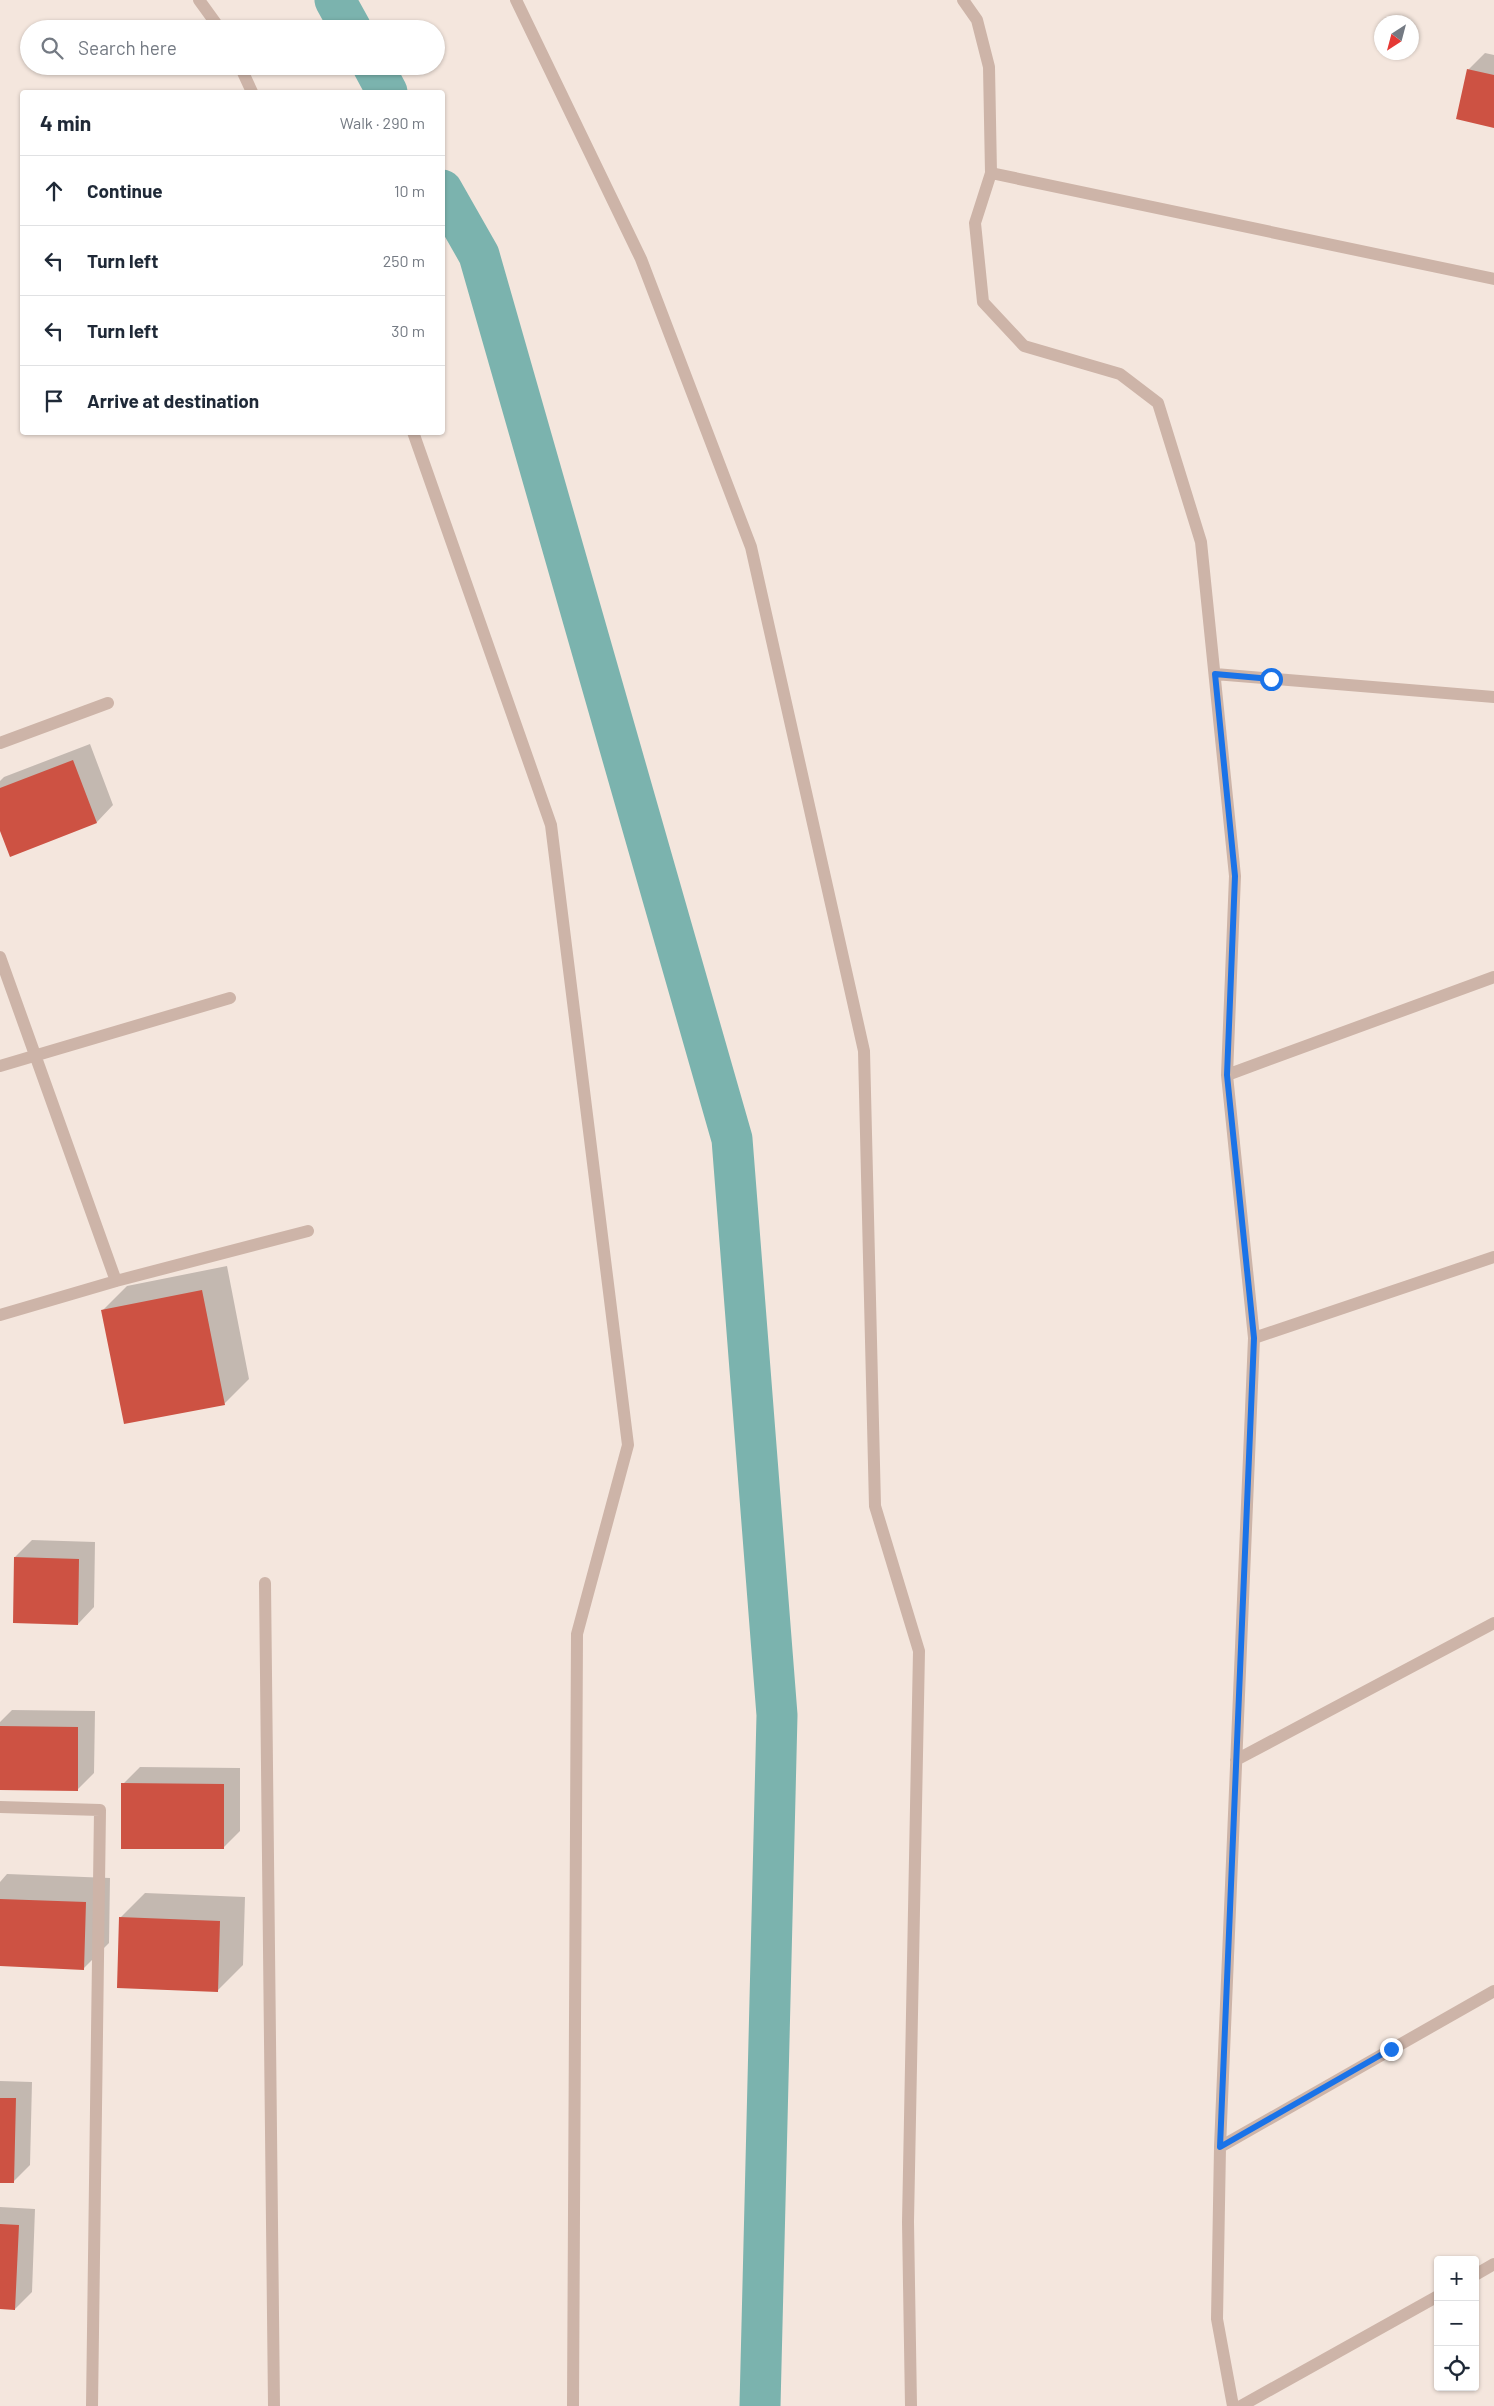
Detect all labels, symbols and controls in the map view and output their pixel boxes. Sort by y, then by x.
north arrow [1374,15,1419,60]
search box [20,20,445,75]
icon: search [38,34,66,62]
text: Search here [78,36,177,59]
text: 4 min [40,110,91,135]
text: Walk · 290 m [340,113,425,132]
icon: ahead [40,177,68,205]
text: Continue [87,179,163,202]
text: 10 m [394,181,425,200]
icon: left [40,247,68,275]
text: Turn left [87,249,158,272]
text: 250 m [383,251,425,270]
icon: left [40,317,68,345]
text: Turn left [87,319,158,342]
text: 30 m [391,321,425,340]
icon: arrive [40,387,68,415]
text: Arrive at destination [87,389,259,412]
route start [1260,668,1283,691]
route end [1380,2038,1403,2061]
map controls [1434,2256,1479,2391]
button: + [1434,2256,1479,2301]
button: − [1434,2301,1479,2346]
button: locate [1434,2346,1479,2391]

